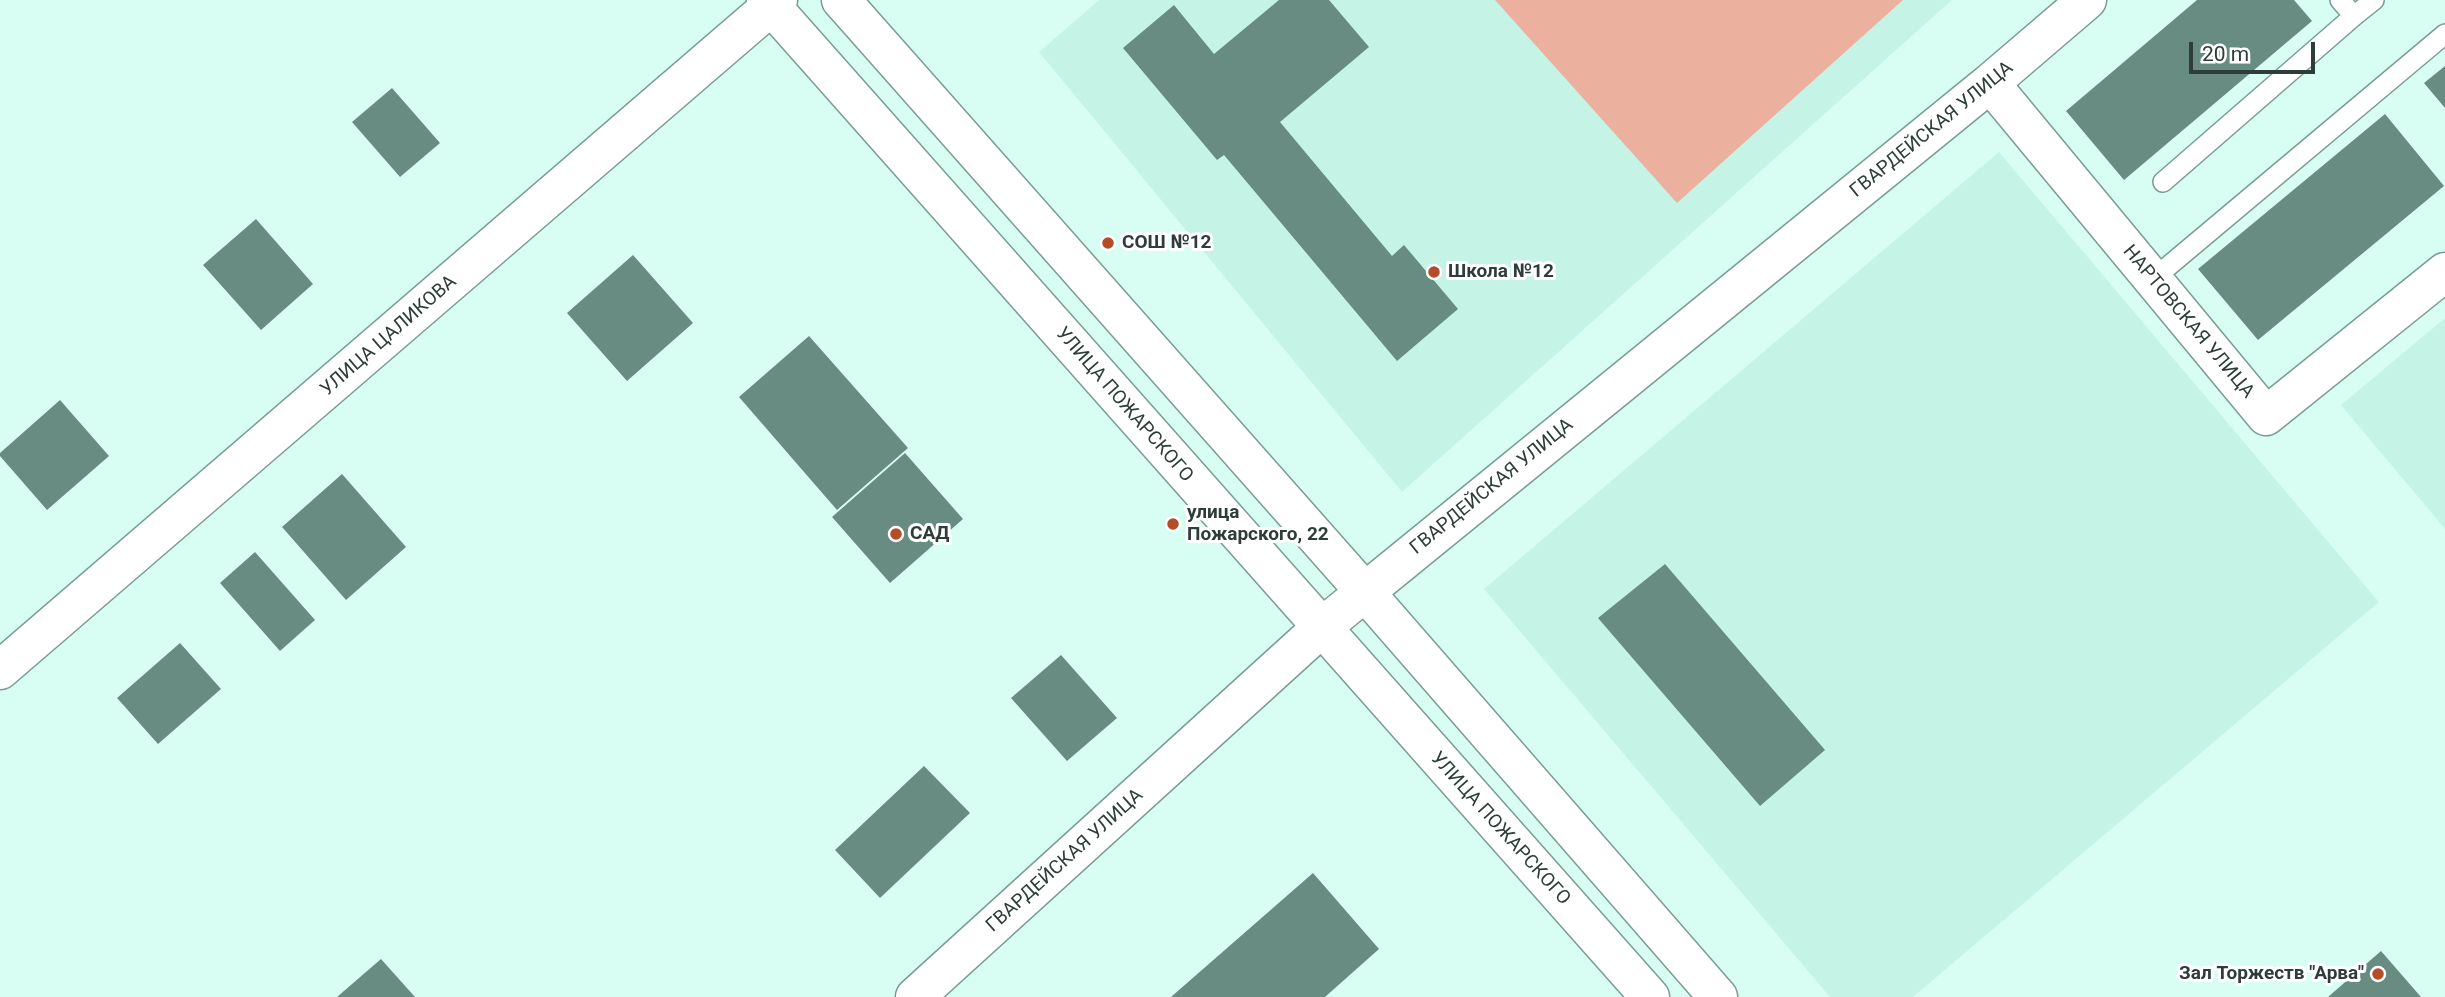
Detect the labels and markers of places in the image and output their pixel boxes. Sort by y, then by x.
place label: СОШ №12 [1122,232,1212,254]
marker: СОШ №12 [1100,235,1116,251]
place label: Школа №12 [1448,261,1554,283]
marker: Школа №12 [1426,264,1442,280]
place label: улица Пожарского, 22 [1187,502,1329,546]
marker: улица Пожарского, 22 [1165,516,1181,532]
place label: САД [910,523,950,545]
marker: САД [888,526,904,542]
place label: Зал Торжеств "Арва" [2179,963,2364,985]
marker: Зал Торжеств "Арва" [2370,966,2386,982]

